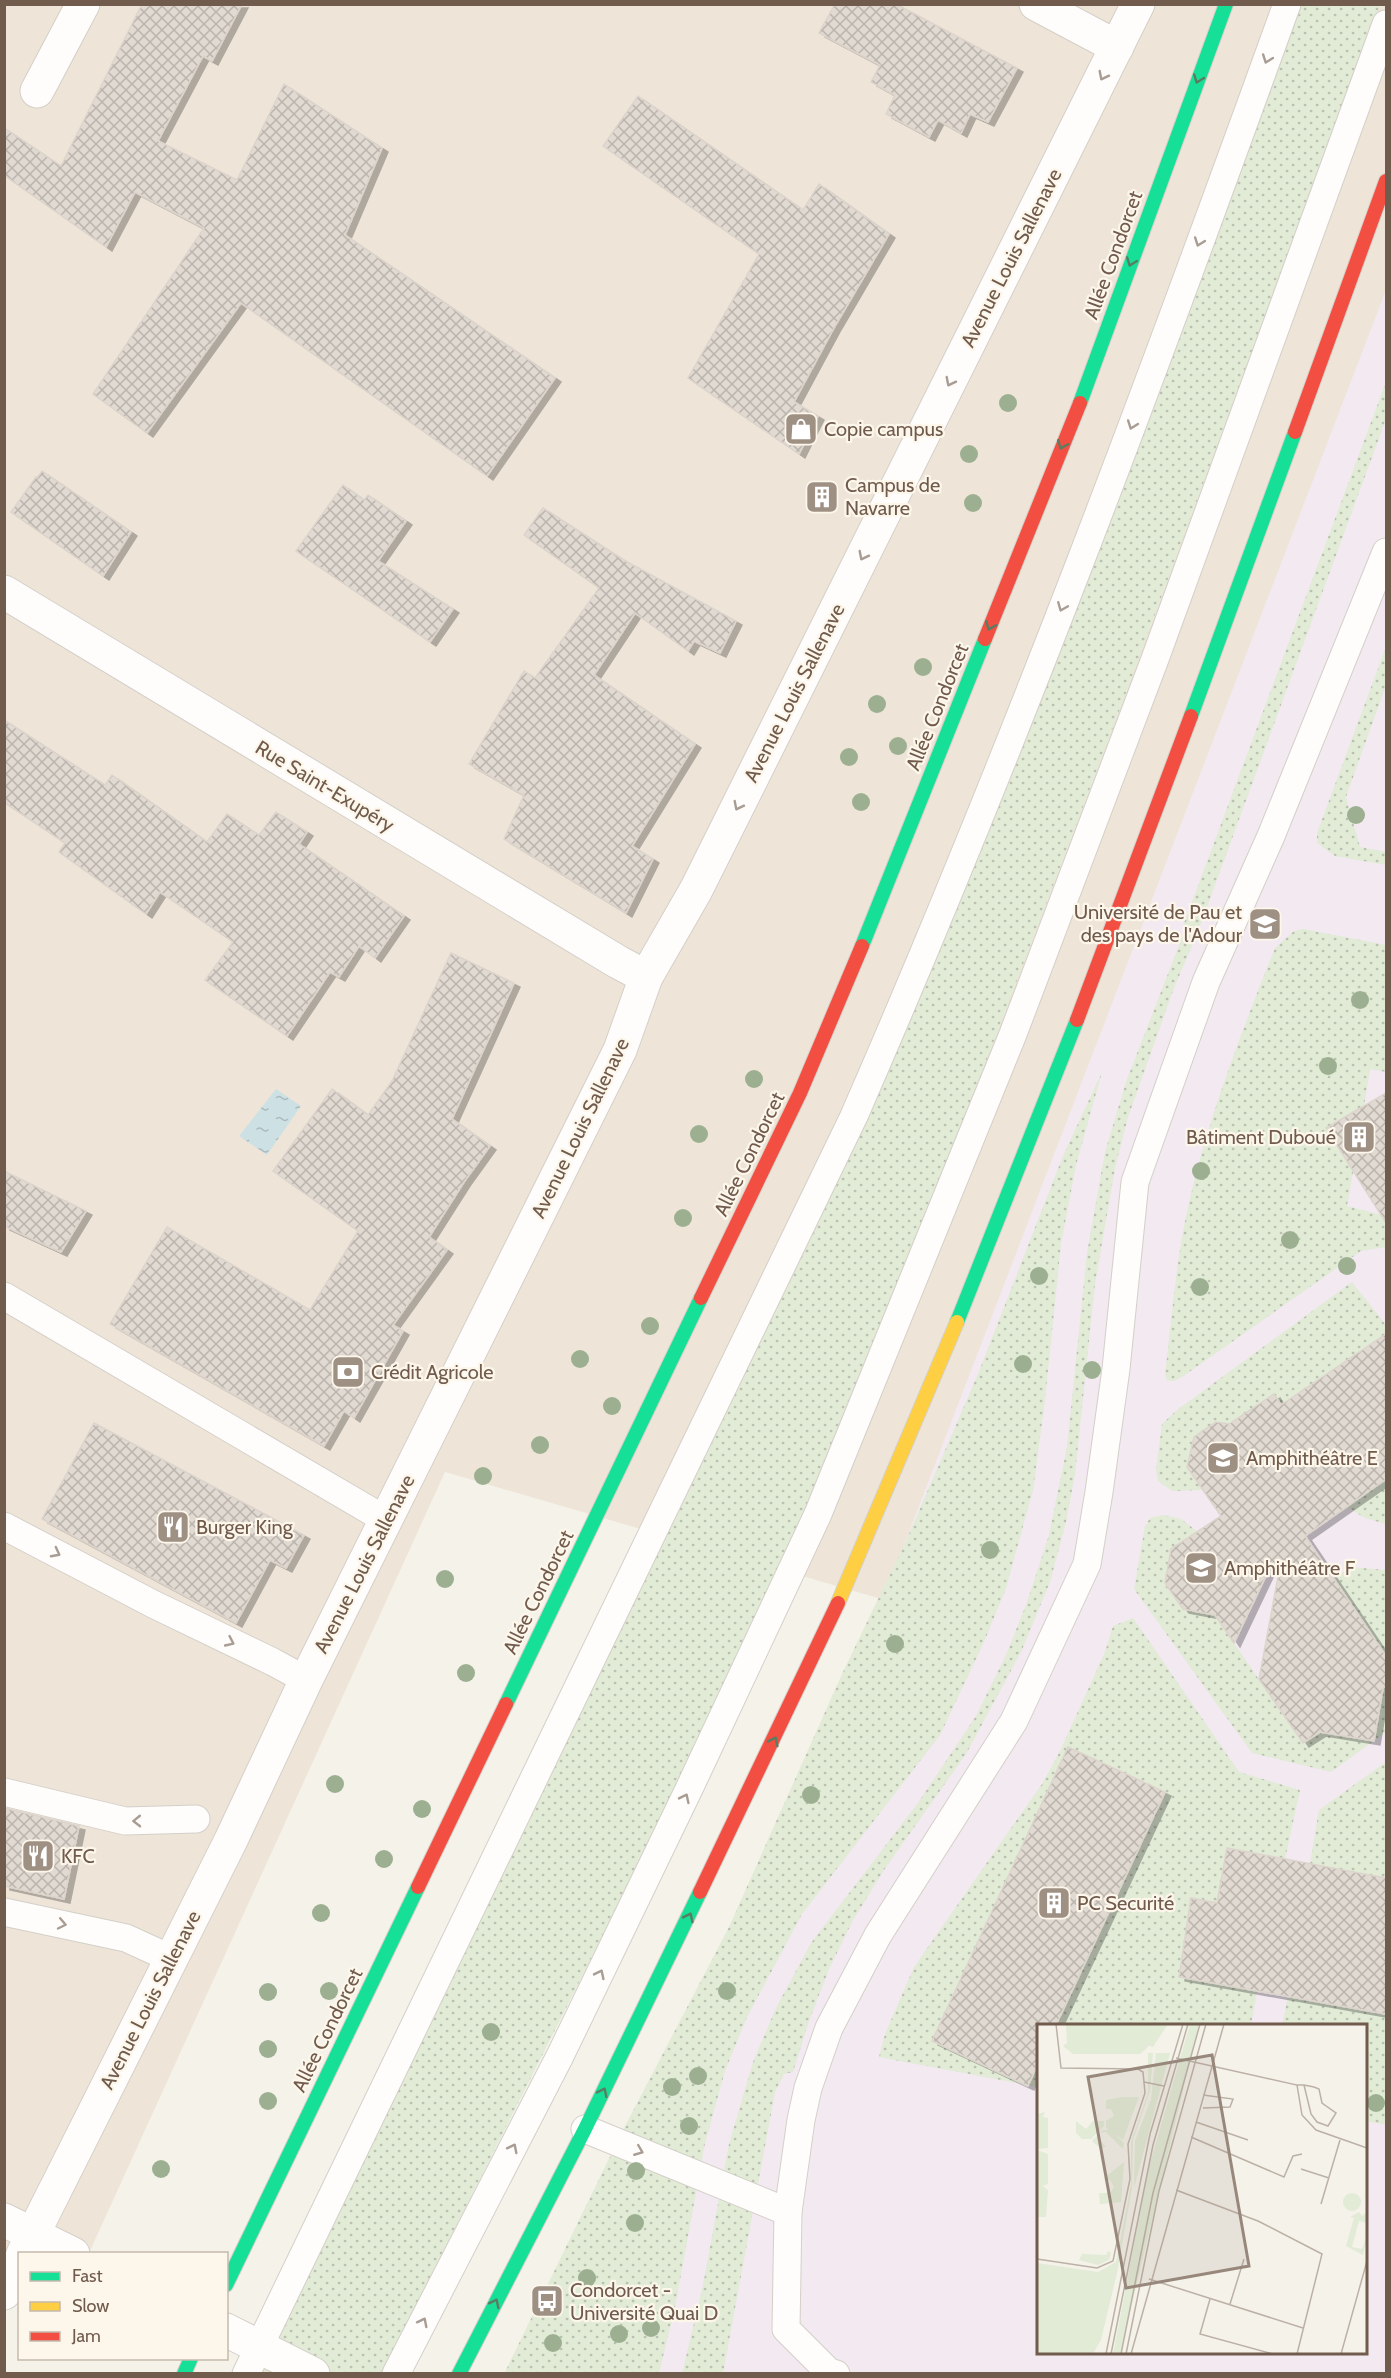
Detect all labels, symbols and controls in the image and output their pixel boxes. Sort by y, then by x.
one-way arrow [1262,53,1274,64]
one-way arrow [1098,69,1110,80]
one-way arrow [1193,73,1206,84]
street label: Avenue Louis Sallenave [955,165,1067,351]
street label: Allée Condorcet [1079,187,1147,322]
one-way arrow [1194,236,1207,247]
one-way arrow [1126,256,1139,267]
one-way arrow [945,375,957,386]
shop icon: Copie campus [783,411,819,447]
place label: Copie campus [824,417,943,441]
one-way arrow [1126,419,1139,430]
one-way arrow [1057,439,1070,449]
place label: Campus de Navarre [845,473,940,520]
building icon: Campus de Navarre [804,479,840,515]
one-way arrow [858,550,870,561]
street label: Avenue Louis Sallenave [738,600,850,786]
one-way arrow [1057,601,1069,612]
one-way arrow [985,620,997,631]
street label: Allée Condorcet [901,640,973,774]
street label: Rue Saint-Exupéry [251,735,399,837]
one-way arrow [733,799,745,810]
place label: Université de Pau et des pays de l'Adour [1074,900,1243,947]
school or university icon: Université de Pau et des pays de l'Adour [1247,906,1283,942]
street label: Avenue Louis Sallenave [526,1034,634,1222]
street label: Allée Condorcet [709,1088,789,1220]
building icon: Bâtiment Duboué [1341,1119,1377,1155]
place label: Bâtiment Duboué [1186,1125,1336,1149]
bank icon: Crédit Agricole [330,1354,366,1390]
place label: Crédit Agricole [371,1360,494,1384]
school or university icon: Amphithéâtre E [1205,1440,1241,1476]
place label: Amphithéâtre E [1246,1446,1378,1470]
street label: Avenue Louis Sallenave [308,1471,420,1657]
restaurant icon: Burger King [155,1509,191,1545]
place label: Burger King [196,1515,294,1539]
street label: Allée Condorcet [498,1526,578,1658]
one-way arrow [50,1546,61,1557]
school or university icon: Amphithéâtre F [1183,1550,1219,1586]
place label: Amphithéâtre F [1224,1556,1356,1580]
one-way arrow [224,1634,235,1646]
one-way arrow [766,1737,778,1748]
one-way arrow [677,1794,689,1805]
one-way arrow [133,1814,142,1827]
restaurant icon: KFC [20,1838,56,1874]
place label: KFC [61,1844,95,1868]
building icon: PC Securité [1036,1885,1072,1921]
place label: PC Securité [1077,1891,1174,1915]
street label: Avenue Louis Sallenave [94,1907,206,2093]
one-way arrow [681,1912,693,1923]
one-way arrow [56,1917,66,1930]
street label: Allée Condorcet [287,1964,367,2096]
one-way arrow [592,1969,604,1980]
inset map [1037,2024,1367,2354]
one-way arrow [596,2087,607,2098]
one-way arrow [505,2144,517,2155]
one-way arrow [633,2144,644,2156]
legend [18,2252,228,2360]
text: Fast [72,2265,103,2287]
place label: Condorcet - Université Quai D [570,2278,718,2325]
bus stop icon: Condorcet - Université Quai D [529,2283,565,2319]
text: Slow [72,2295,109,2317]
one-way arrow [488,2298,499,2309]
one-way arrow [416,2317,427,2328]
text: Jam [71,2325,101,2347]

